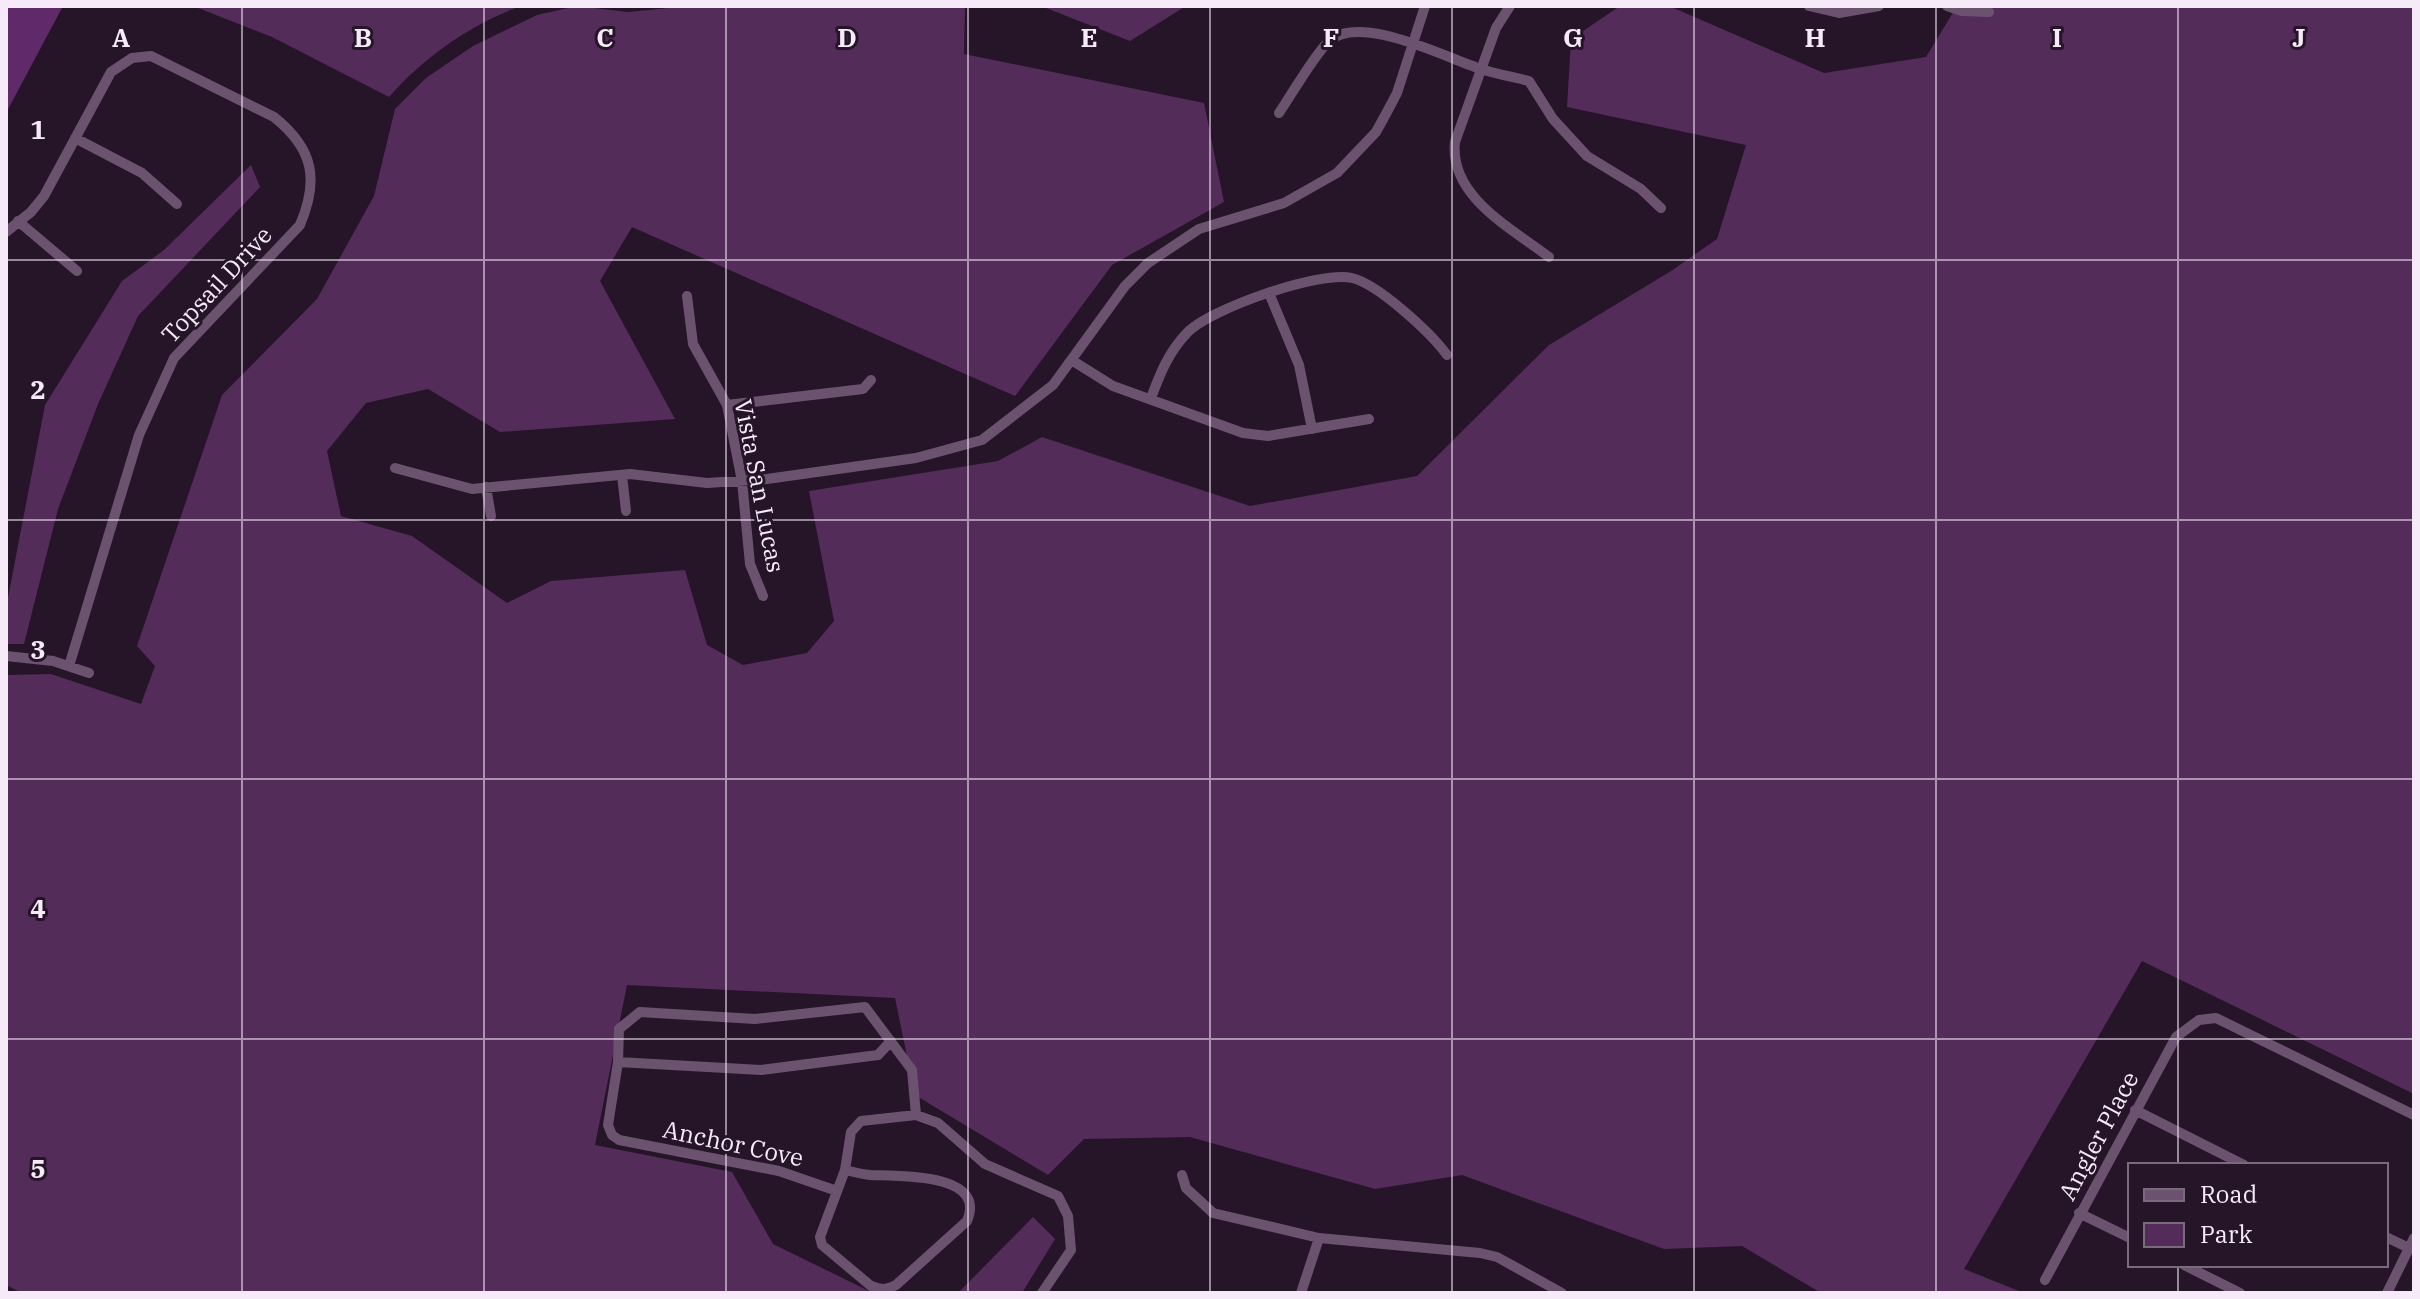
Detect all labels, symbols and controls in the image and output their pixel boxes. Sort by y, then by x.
text: A [112,20,130,54]
text: B [354,20,372,54]
text: C [596,20,614,54]
text: D [837,20,857,54]
text: E [1080,20,1098,54]
text: F [1323,20,1339,54]
text: G [1563,20,1583,54]
text: H [1804,20,1826,54]
text: I [2052,20,2062,54]
text: J [2292,20,2306,54]
text: 1 [30,112,46,146]
street label: Topsail Drive [154,219,279,350]
text: 2 [30,372,46,406]
street label: Vista San Lucas [728,396,792,575]
text: 3 [30,632,46,666]
text: 4 [30,891,46,925]
street label: Angler Place [2051,1066,2145,1205]
street label: Anchor Cove [660,1113,806,1174]
text: 5 [30,1151,46,1185]
legend [2128,1163,2388,1267]
text: Road [2200,1178,2257,1210]
text: Park [2200,1218,2252,1250]

